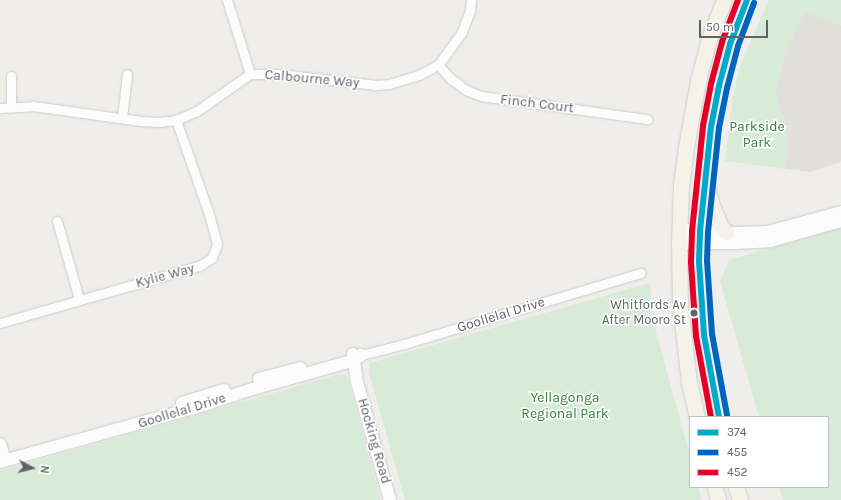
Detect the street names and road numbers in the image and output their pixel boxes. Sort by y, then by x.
street label: Calbourne Way [264,66,360,92]
street label: Finch Court [499,91,575,117]
street label: Kylie Way [134,260,196,292]
street label: Goollelal Drive [455,294,547,336]
street label: Goollelal Drive [136,390,228,432]
street label: Hocking Road [354,396,394,486]

